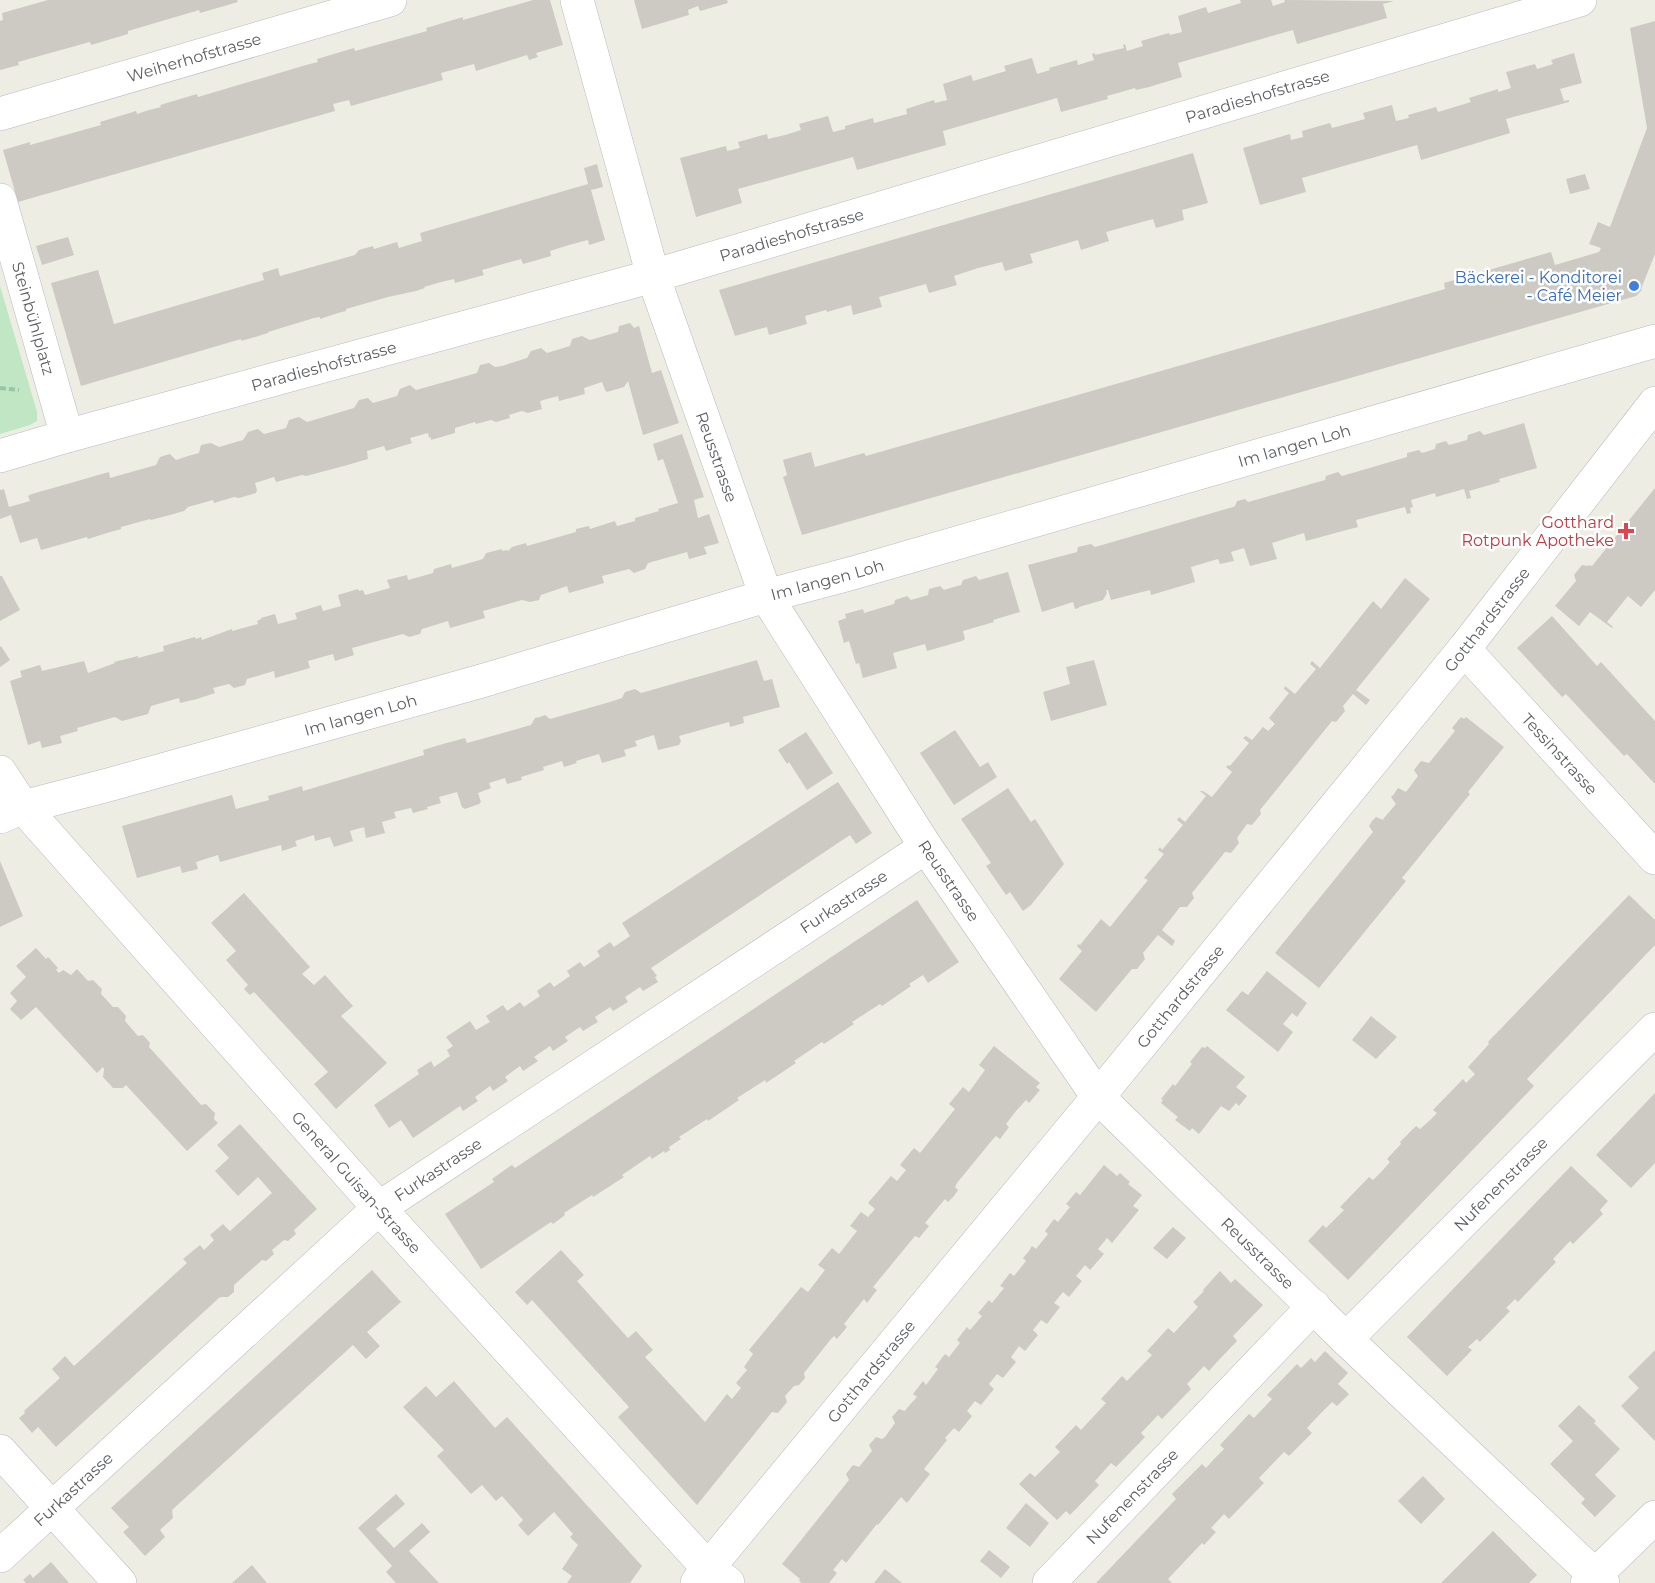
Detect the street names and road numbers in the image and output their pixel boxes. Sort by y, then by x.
street label: Weiherhofstrasse [125,29,263,86]
street label: Paradieshofstrasse [1183,66,1332,127]
street label: Paradieshofstrasse [717,204,866,265]
street label: Steinbühlplatz [8,259,59,377]
street label: Paradieshofstrasse [249,337,398,395]
street label: Reusstrasse [692,409,742,505]
street label: Im langen Loh [1236,420,1353,471]
street label: Im langen Loh [769,555,886,604]
street label: Gotthardstrasse [1440,563,1533,675]
street label: Im langen Loh [302,690,419,739]
street label: Tessinstrasse [1518,709,1602,798]
street label: Reusstrasse [914,836,984,925]
street label: Furkastrasse [796,866,891,937]
street label: Gotthardstrasse [1133,941,1228,1052]
street label: General Guisan-Strasse [288,1107,425,1257]
street label: Nufenenstrasse [1450,1133,1551,1235]
street label: Furkastrasse [391,1134,485,1205]
street label: Reusstrasse [1217,1213,1298,1293]
street label: Gotthardstrasse [823,1316,919,1426]
street label: Nufenenstrasse [1082,1445,1182,1548]
street label: Furkastrasse [29,1448,116,1530]

